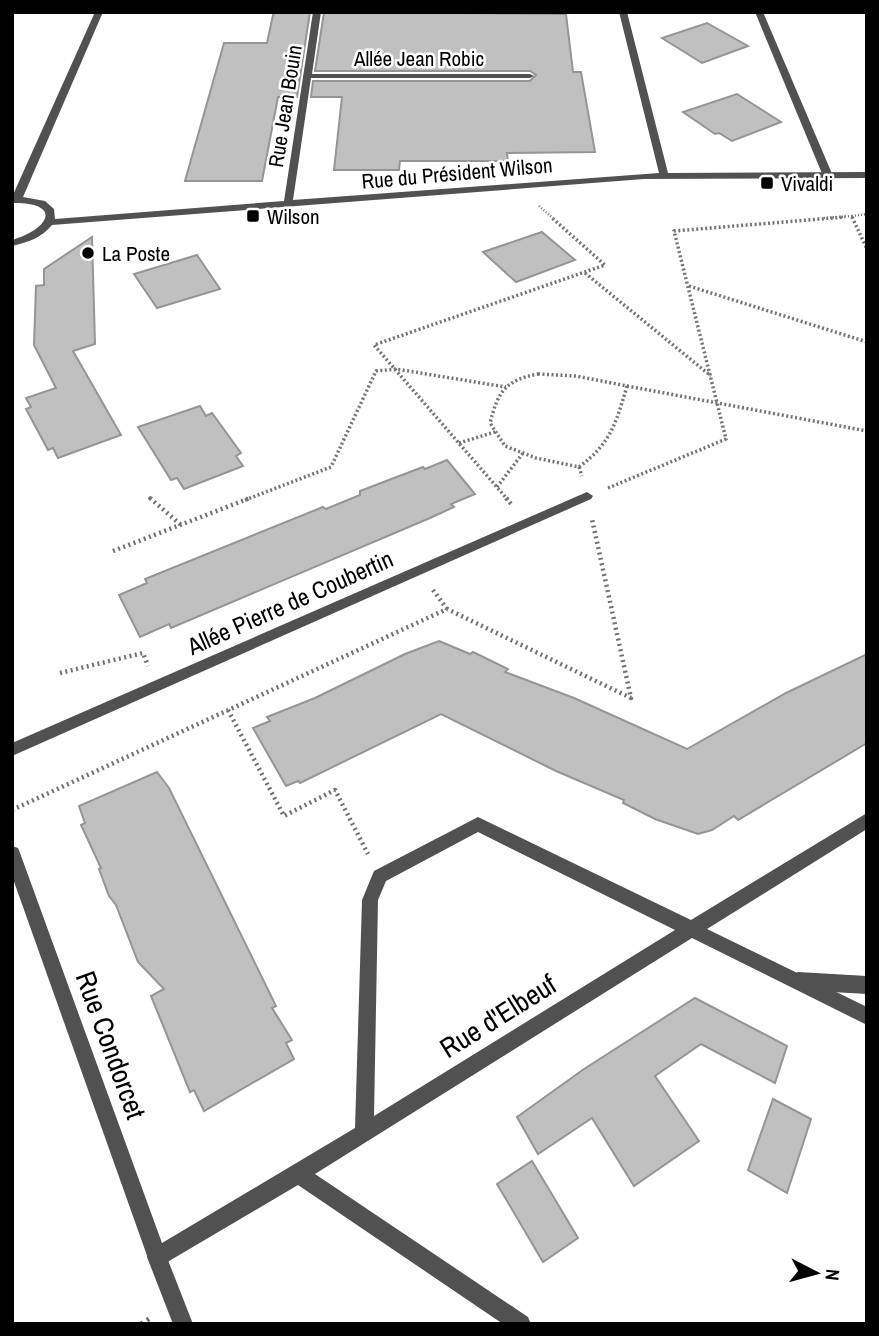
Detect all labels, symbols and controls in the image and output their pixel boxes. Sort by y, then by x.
street label: Rue Jean Bouin [261,43,309,169]
street label: Allée Jean Robic [353,44,484,73]
street label: Rue du Président Wilson [360,150,554,196]
place label: Vivaldi [781,169,833,198]
marker: Vivaldi [759,175,775,191]
place label: Wilson [267,202,320,231]
marker: Wilson [245,208,261,224]
place label: La Poste [102,239,170,268]
marker: La Poste [80,245,96,261]
street label: Allée Pierre de Coubertin [181,542,398,662]
street label: Rue d'Elbeuf [432,965,564,1067]
street label: Rue Condorcet [67,966,155,1124]
north arrow [781,1238,851,1308]
text: N [819,1268,846,1282]

